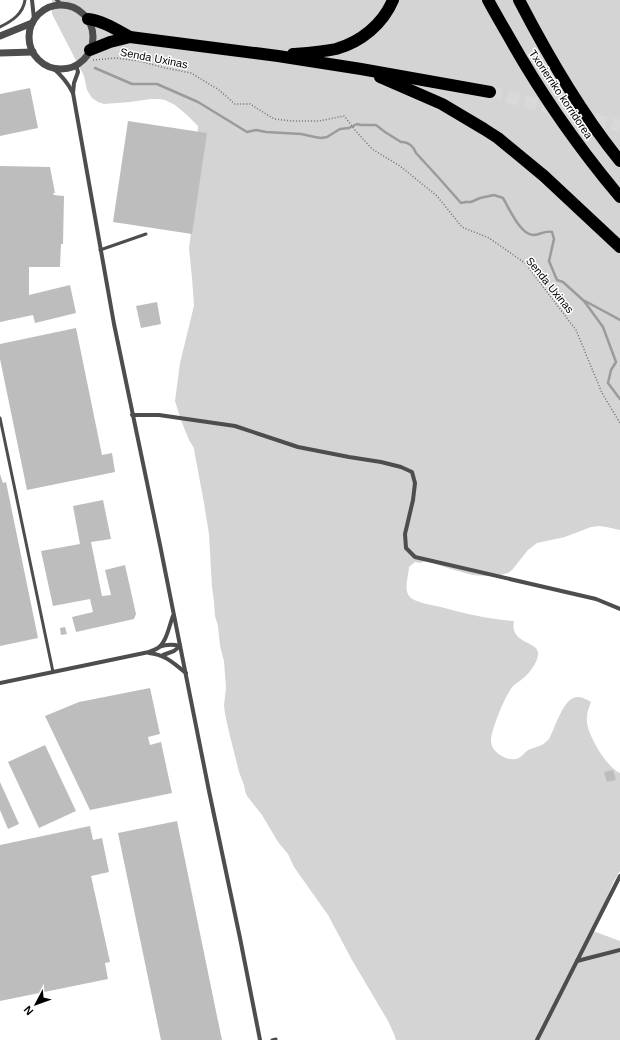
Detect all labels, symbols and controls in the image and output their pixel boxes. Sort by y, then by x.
street label: Senda Uxinas [119,46,189,71]
street label: Txorierriko korridorea [527,47,596,141]
street label: Senda Uxinas [524,255,577,316]
north arrow [16,984,56,1024]
text: N [21,1004,36,1017]

